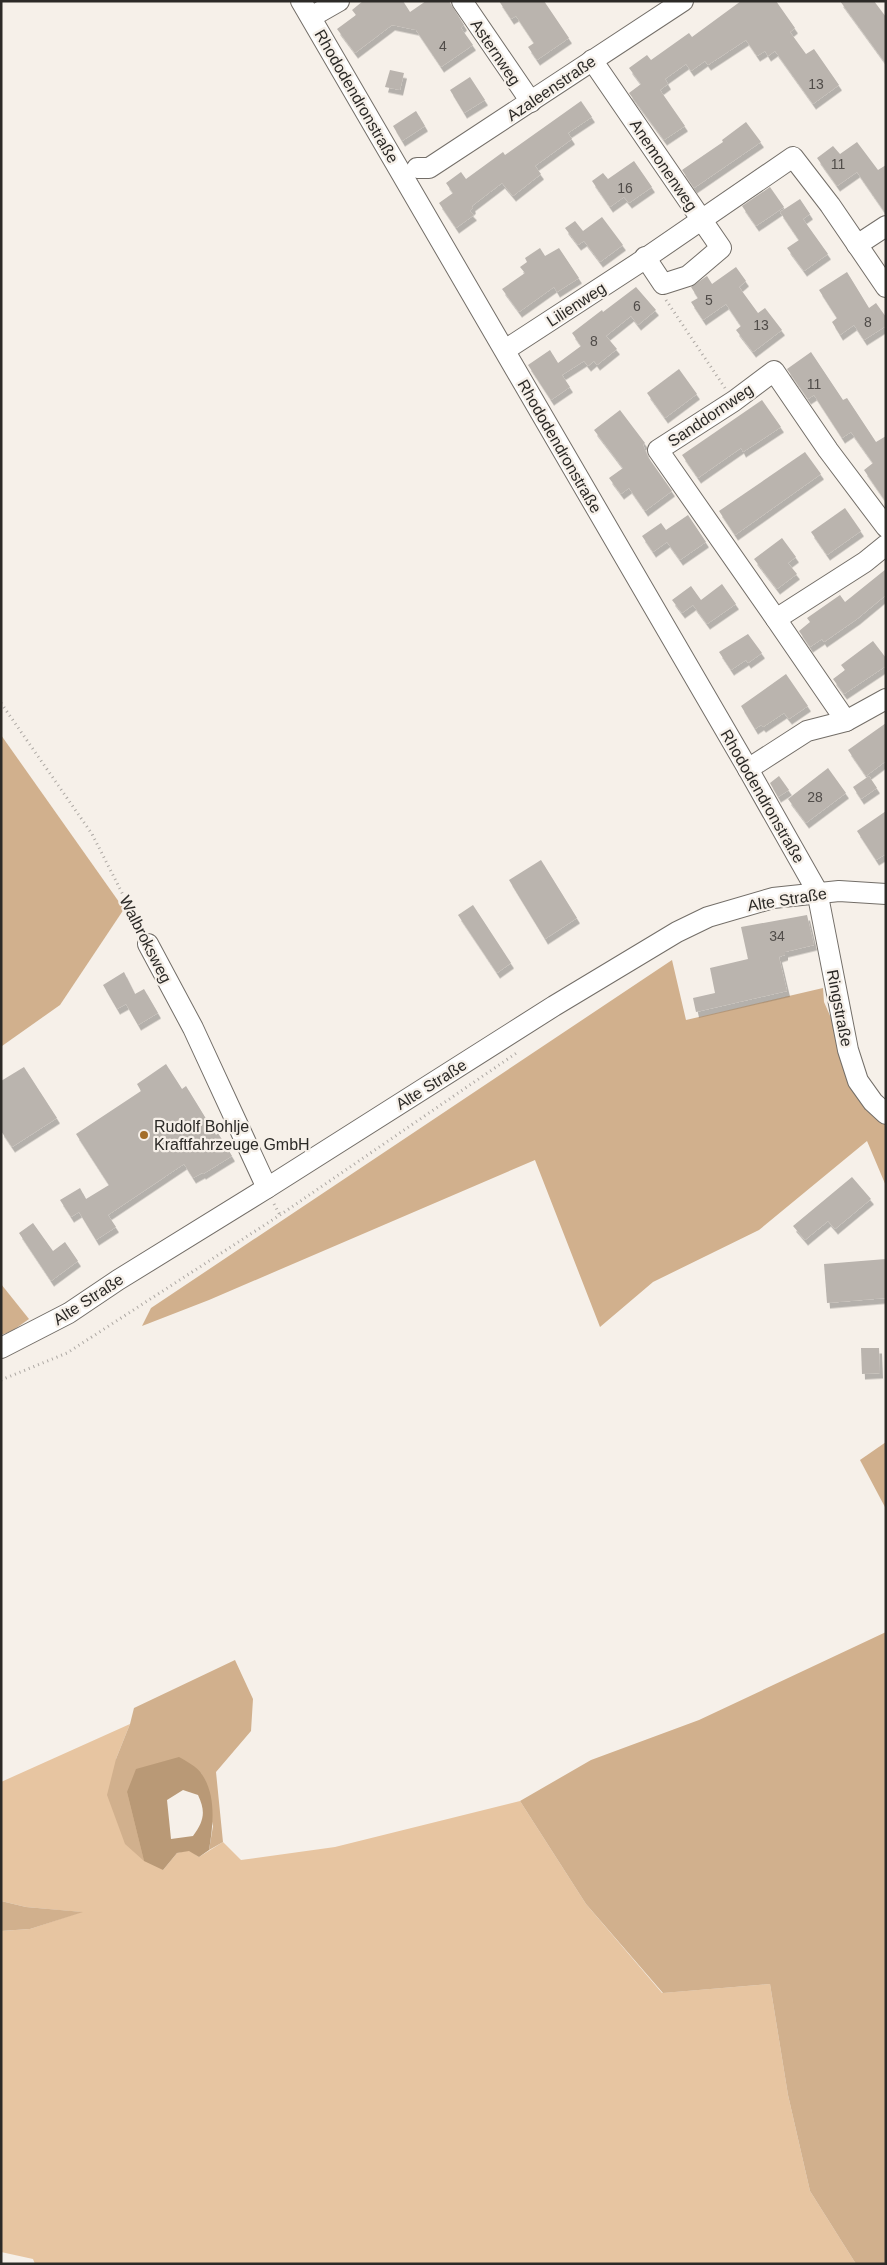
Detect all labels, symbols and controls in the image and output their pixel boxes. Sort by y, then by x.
street label: Asternweg [467,16,524,88]
street label: Rhododendronstraße [311,27,402,166]
house number: 4 [439,38,447,54]
street label: Azaleenstraße [504,52,599,124]
house number: 13 [808,76,824,92]
street label: Anemonenweg [627,116,700,214]
house number: 11 [831,156,845,172]
house number: 16 [617,180,633,196]
street label: Lilienweg [544,279,609,330]
house number: 5 [705,292,713,308]
house number: 6 [633,298,641,314]
house number: 8 [864,314,872,330]
house number: 13 [753,317,769,333]
house number: 8 [590,333,598,349]
house number: 11 [807,376,821,392]
street label: Rhododendronstraße [514,377,605,516]
street label: Sanddornweg [665,381,756,450]
street label: Rhododendronstraße [717,727,808,866]
house number: 28 [807,789,823,805]
street label: Alte Straße [746,885,828,914]
street label: Walbroksweg [116,893,175,986]
house number: 34 [769,928,785,944]
street label: Ringstraße [824,968,855,1048]
street label: Alte Straße [393,1056,470,1113]
place label: Rudolf Bohlje Kraftfahrzeuge GmbH [154,1118,310,1153]
marker: Rudolf Bohlje Kraftfahrzeuge GmbH [138,1129,150,1141]
street label: Alte Straße [50,1270,127,1328]

